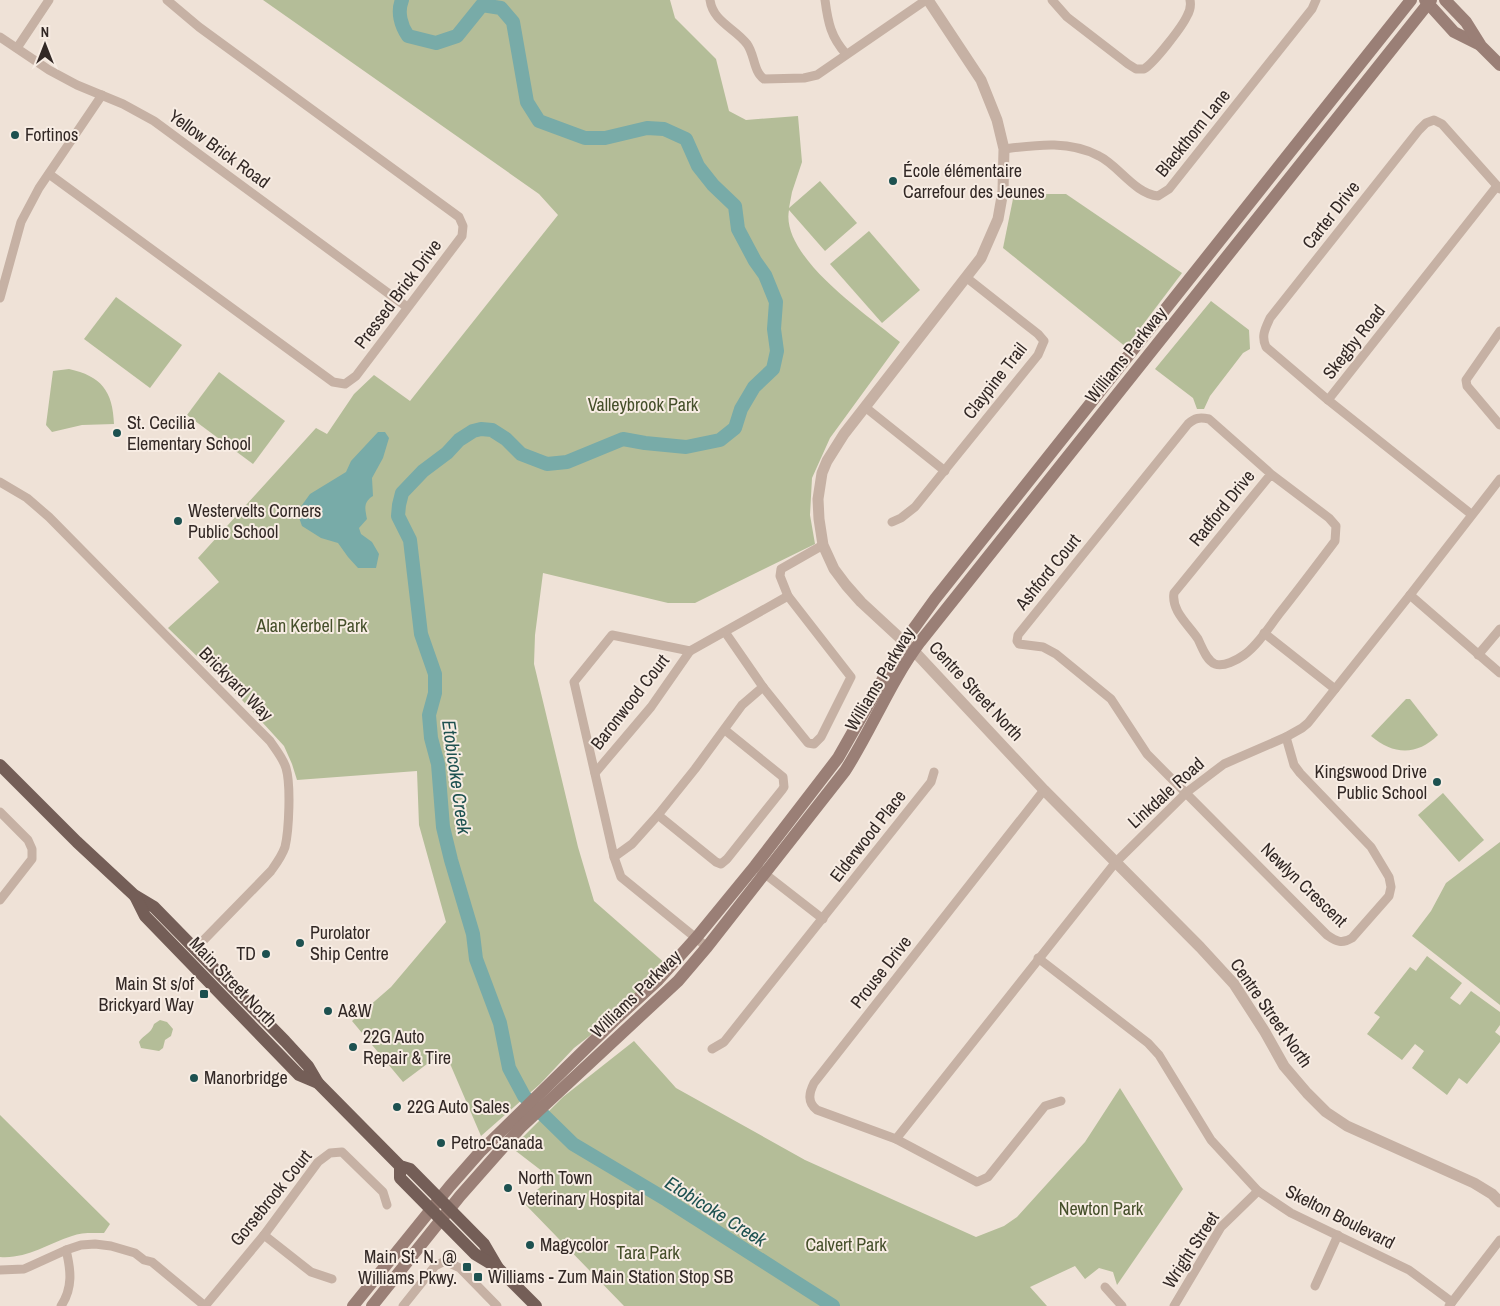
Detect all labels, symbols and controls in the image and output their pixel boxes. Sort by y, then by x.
north arrow [20,20,70,70]
text: N [41,23,49,41]
street label: Blackthorn Lane [1149,83,1236,182]
street label: Yellow Brick Road [164,103,275,194]
place label: Fortinos [25,122,78,147]
marker: Fortinos [9,129,21,141]
place label: École élémentaire Carrefour des Jeunes [903,158,1045,204]
marker: École élémentaire Carrefour des Jeunes [887,175,899,187]
street label: Carter Drive [1296,175,1365,254]
street label: Pressed Brick Drive [348,234,447,354]
street label: Skegby Road [1316,299,1391,384]
street label: Williams Parkway [1079,301,1173,408]
street label: Claypine Trail [957,337,1032,424]
park label: Valleybrook Park [588,392,699,417]
place label: St. Cecilia Elementary School [127,410,251,456]
marker: St. Cecilia Elementary School [111,427,123,439]
street label: Radford Drive [1183,464,1260,551]
place label: Westervelts Corners Public School [188,498,321,544]
marker: Westervelts Corners Public School [172,515,184,527]
street label: Ashford Court [1009,528,1086,616]
park label: Alan Kerbel Park [256,613,368,638]
street label: Williams Parkway [839,622,921,735]
street label: Centre Street North [924,635,1029,746]
street label: Brickyard Way [194,641,279,727]
street label: Baronwood Court [584,649,675,755]
water label: Etobicoke Creek [436,718,478,837]
street label: Linkdale Road [1122,751,1209,834]
place label: Kingswood Drive Public School [1315,759,1427,805]
marker: Kingswood Drive Public School [1431,776,1443,788]
street label: Elderwood Place [824,784,912,887]
street label: Newlyn Crescent [1256,837,1353,932]
place label: Purolator Ship Centre [310,920,389,966]
street label: Prouse Drive [844,930,917,1013]
street label: Main Street North [184,931,283,1032]
marker: Purolator Ship Centre [294,937,306,949]
place label: TD [236,941,256,966]
street label: Williams Parkway [585,943,687,1043]
marker: TD [260,948,272,960]
street label: Centre Street North [1224,953,1318,1072]
place label: Main St s/of Brickyard Way [99,971,195,1017]
marker: Main St s/of Brickyard Way [198,988,210,1000]
place label: A&W [337,998,372,1023]
marker: A&W [322,1005,334,1017]
place label: 22G Auto Repair & Tire [363,1024,451,1070]
marker: 22G Auto Repair & Tire [347,1041,359,1053]
place label: Manorbridge [204,1065,288,1090]
marker: Manorbridge [188,1072,200,1084]
place label: 22G Auto Sales [407,1094,510,1119]
marker: 22G Auto Sales [391,1101,403,1113]
place label: Petro-Canada [451,1130,543,1155]
marker: Petro-Canada [435,1137,447,1149]
street label: Gorsebrook Court [224,1144,317,1251]
place label: North Town Veterinary Hospital [518,1165,644,1211]
water label: Etobicoke Creek [660,1169,773,1253]
street label: Skelton Boulevard [1281,1178,1399,1255]
marker: North Town Veterinary Hospital [502,1182,514,1194]
park label: Newton Park [1059,1196,1144,1221]
street label: Wright Street [1156,1207,1225,1293]
place label: Magycolor [540,1232,608,1257]
park label: Calvert Park [805,1232,887,1257]
marker: Magycolor [524,1239,536,1251]
park label: Tara Park [616,1240,680,1265]
place label: Main St. N. @ Williams Pkwy. [358,1244,457,1290]
marker: Main St. N. @ Williams Pkwy. [461,1261,473,1273]
place label: Williams - Zum Main Station Stop SB [488,1264,733,1289]
marker: Williams - Zum Main Station Stop SB [472,1271,484,1283]

